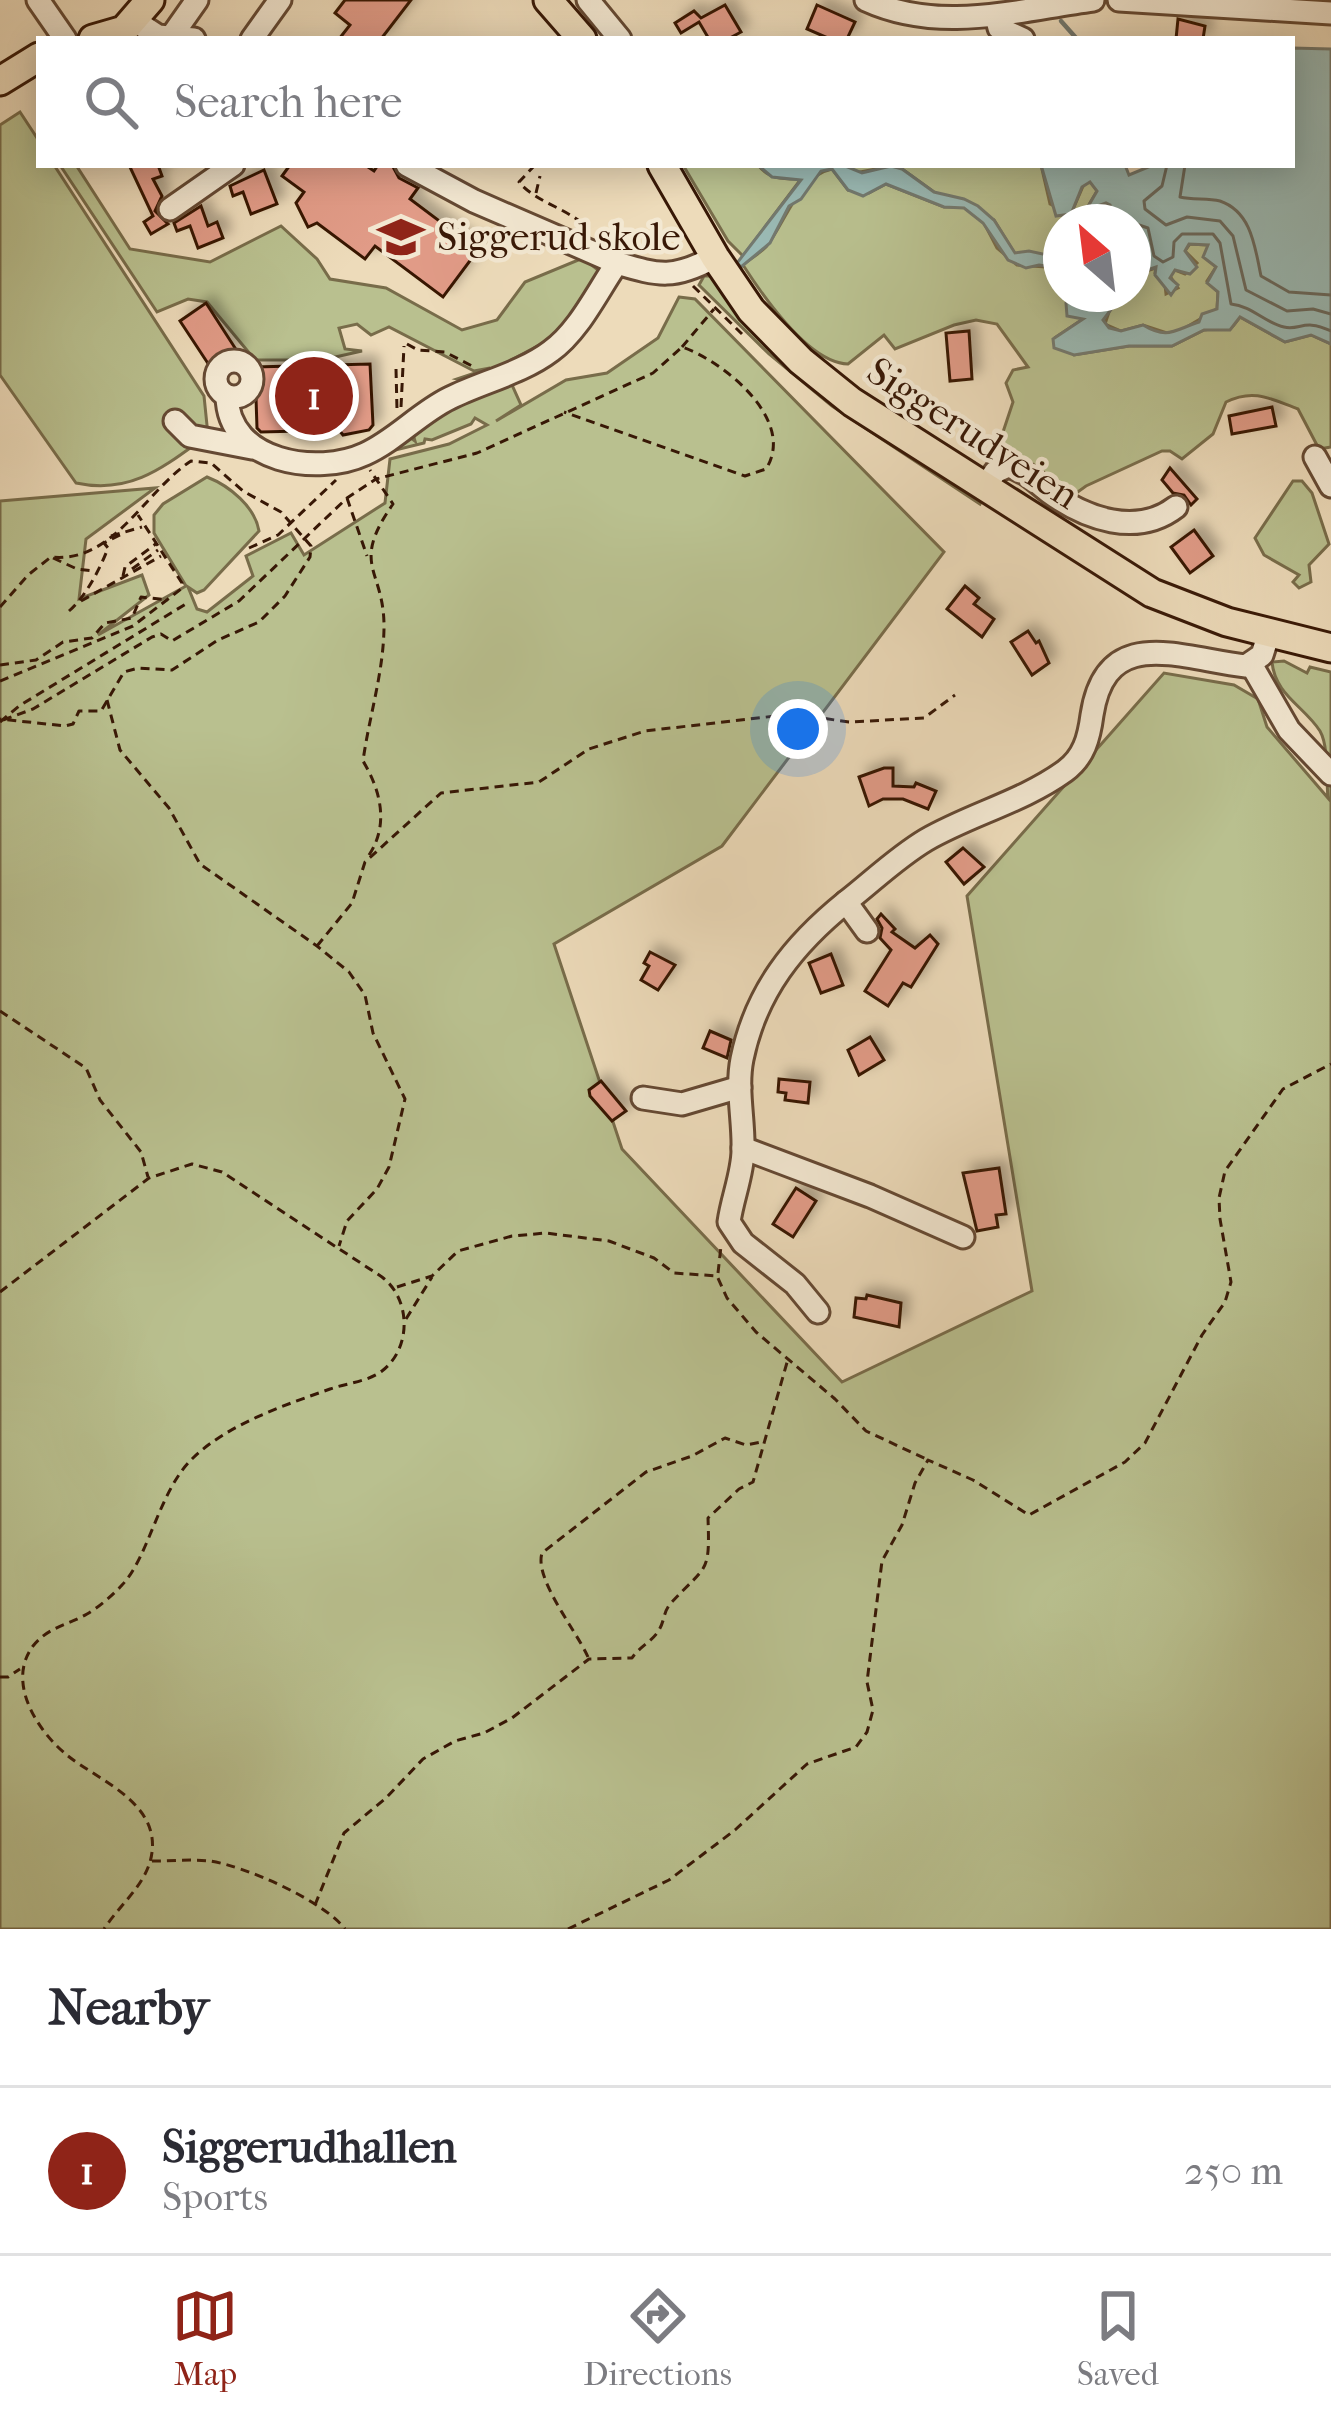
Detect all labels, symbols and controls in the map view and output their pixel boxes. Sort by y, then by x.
search box [36,36,1295,168]
icon: search [78,69,144,135]
text: Search here [174,76,402,129]
north arrow [1043,204,1151,312]
school or university icon: Siggerud skole [376,212,426,262]
place label: Siggerud skole [437,214,681,260]
street label: Siggerudveien [859,348,1088,519]
pin: 1 [275,351,353,441]
your location [768,699,828,759]
text: Nearby [48,1977,209,2037]
text: Siggerudhallen [162,2121,457,2174]
text: 1 [80,2148,94,2194]
text: 250 m [1184,2148,1283,2194]
text: Sports [162,2174,268,2220]
tab: Map [172,2283,238,2394]
tab: Directions [583,2283,732,2394]
tab: Saved [1077,2283,1159,2394]

